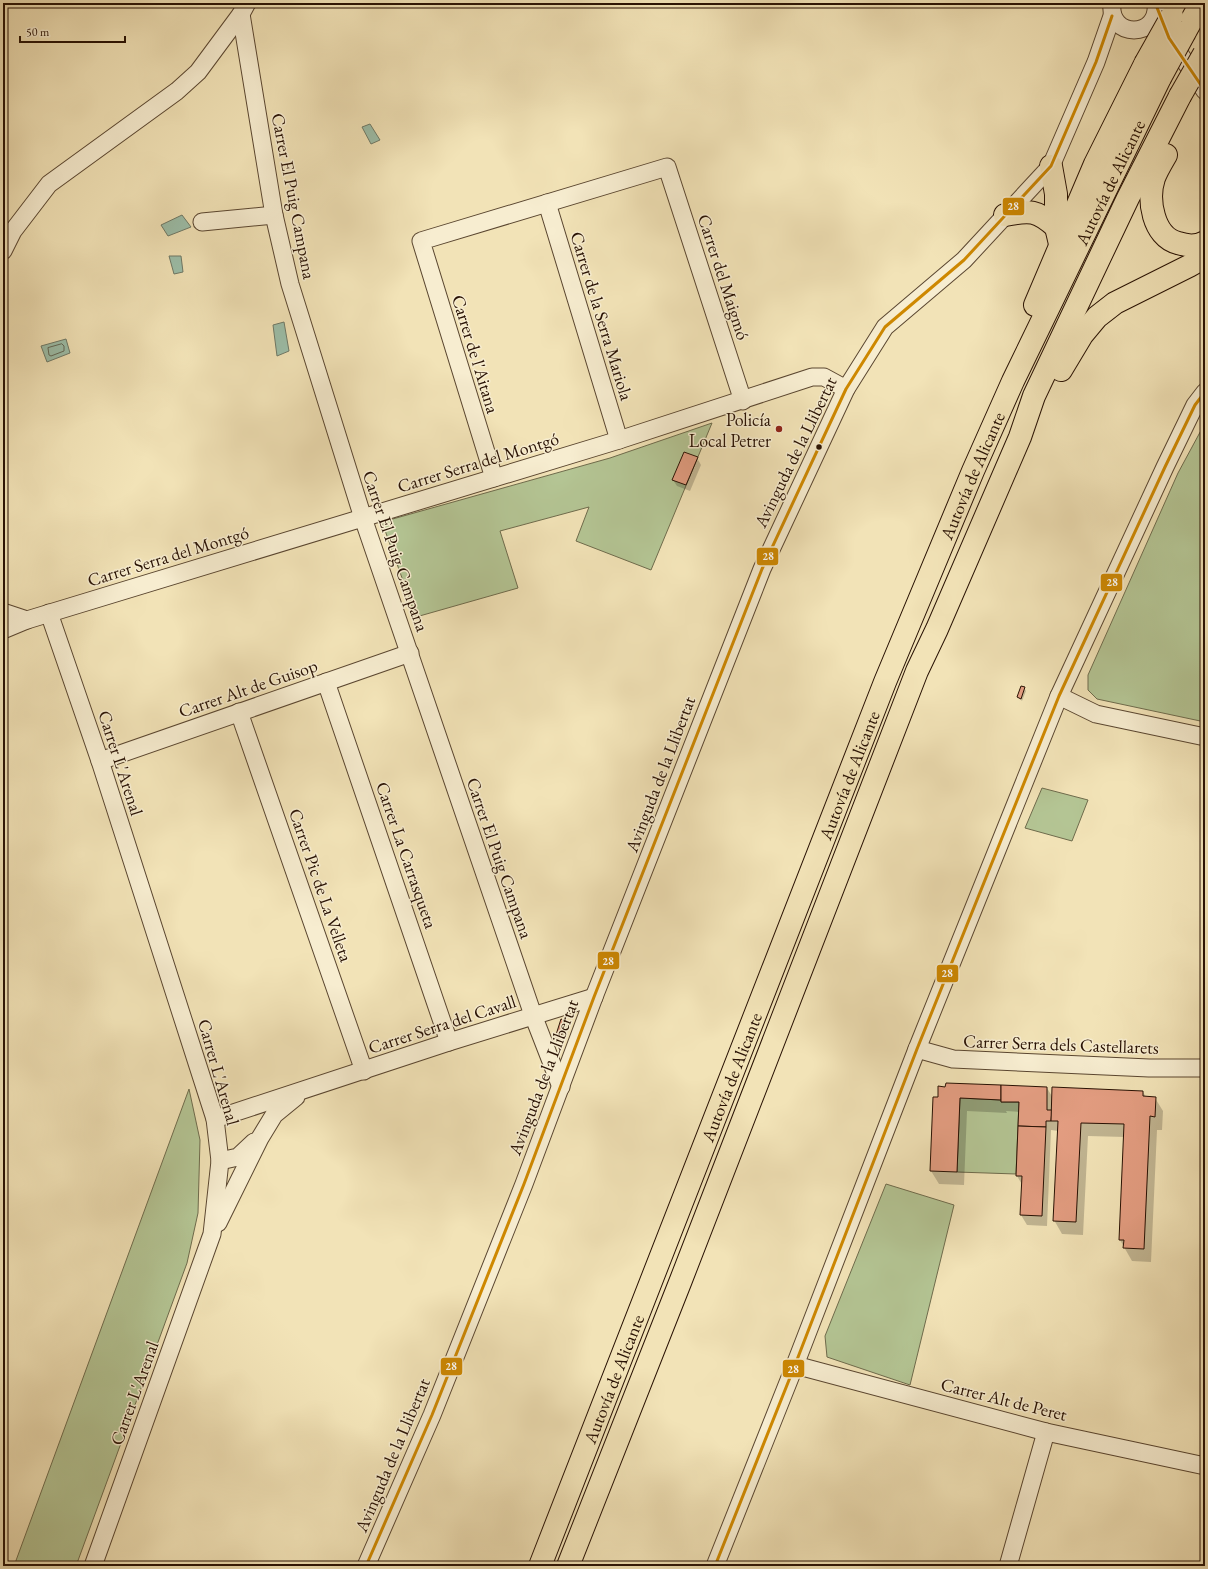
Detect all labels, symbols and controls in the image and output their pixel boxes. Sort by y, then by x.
scale bar [20,18,125,44]
text: 50 m [26,24,50,40]
street label: Carrer El Puig Campana [267,111,322,282]
street label: Autovía de Alicante [1069,116,1150,250]
line badge: 28 [1002,197,1025,216]
text: 28 [1007,199,1019,213]
street label: Carrer del Maigmó [693,211,755,343]
street label: Carrer de la Serra Mariola [565,229,639,404]
street label: Carrer de l'Aitana [447,292,505,417]
street label: Avinguda de la Llibertat [748,372,842,532]
place label: Policía Local Petrer [689,408,772,452]
street label: Autovía de Alicante [934,408,1009,544]
marker: Policía Local Petrer [774,424,784,434]
street label: Carrer Serra del Montgó [395,426,562,497]
unlabelled marker [814,442,824,452]
street label: Carrer El Puig Campana [358,467,435,635]
street label: Carrer Serra del Montgó [85,520,252,591]
line badge: 28 [756,547,779,566]
text: 28 [762,549,774,563]
line badge: 28 [1100,573,1123,592]
text: 28 [1106,575,1118,589]
street label: Carrer Alt de Guisop [175,653,321,723]
street label: Avinguda de la Llibertat [619,693,700,856]
street label: Autovía de Alicante [813,707,884,844]
street label: Carrer L'Arenal [93,708,149,818]
street label: Carrer El Puig Campana [462,774,539,942]
street label: Carrer La Carrasqueta [371,779,443,932]
street label: Carrer Pic de La Velleta [284,805,358,965]
line badge: 28 [597,951,620,970]
text: 28 [602,954,614,968]
line badge: 28 [936,964,959,983]
text: 28 [941,966,953,980]
street label: Carrer Serra del Cavall [365,989,519,1059]
street label: Avinguda de la Llibertat [502,996,583,1159]
street label: Autovía de Alicante [695,1009,766,1146]
street label: Carrer L'Arenal [193,1016,245,1128]
street label: Carrer Serra dels Castellarets [963,1029,1159,1059]
street label: Autovía de Alicante [577,1311,649,1448]
street label: Carrer L'Arenal [105,1338,163,1448]
line badge: 28 [440,1357,463,1376]
text: 28 [445,1359,457,1373]
line badge: 28 [782,1359,805,1378]
text: 28 [787,1362,799,1376]
street label: Carrer Alt de Peret [939,1372,1070,1426]
street label: Avinguda de la Llibertat [349,1374,435,1536]

